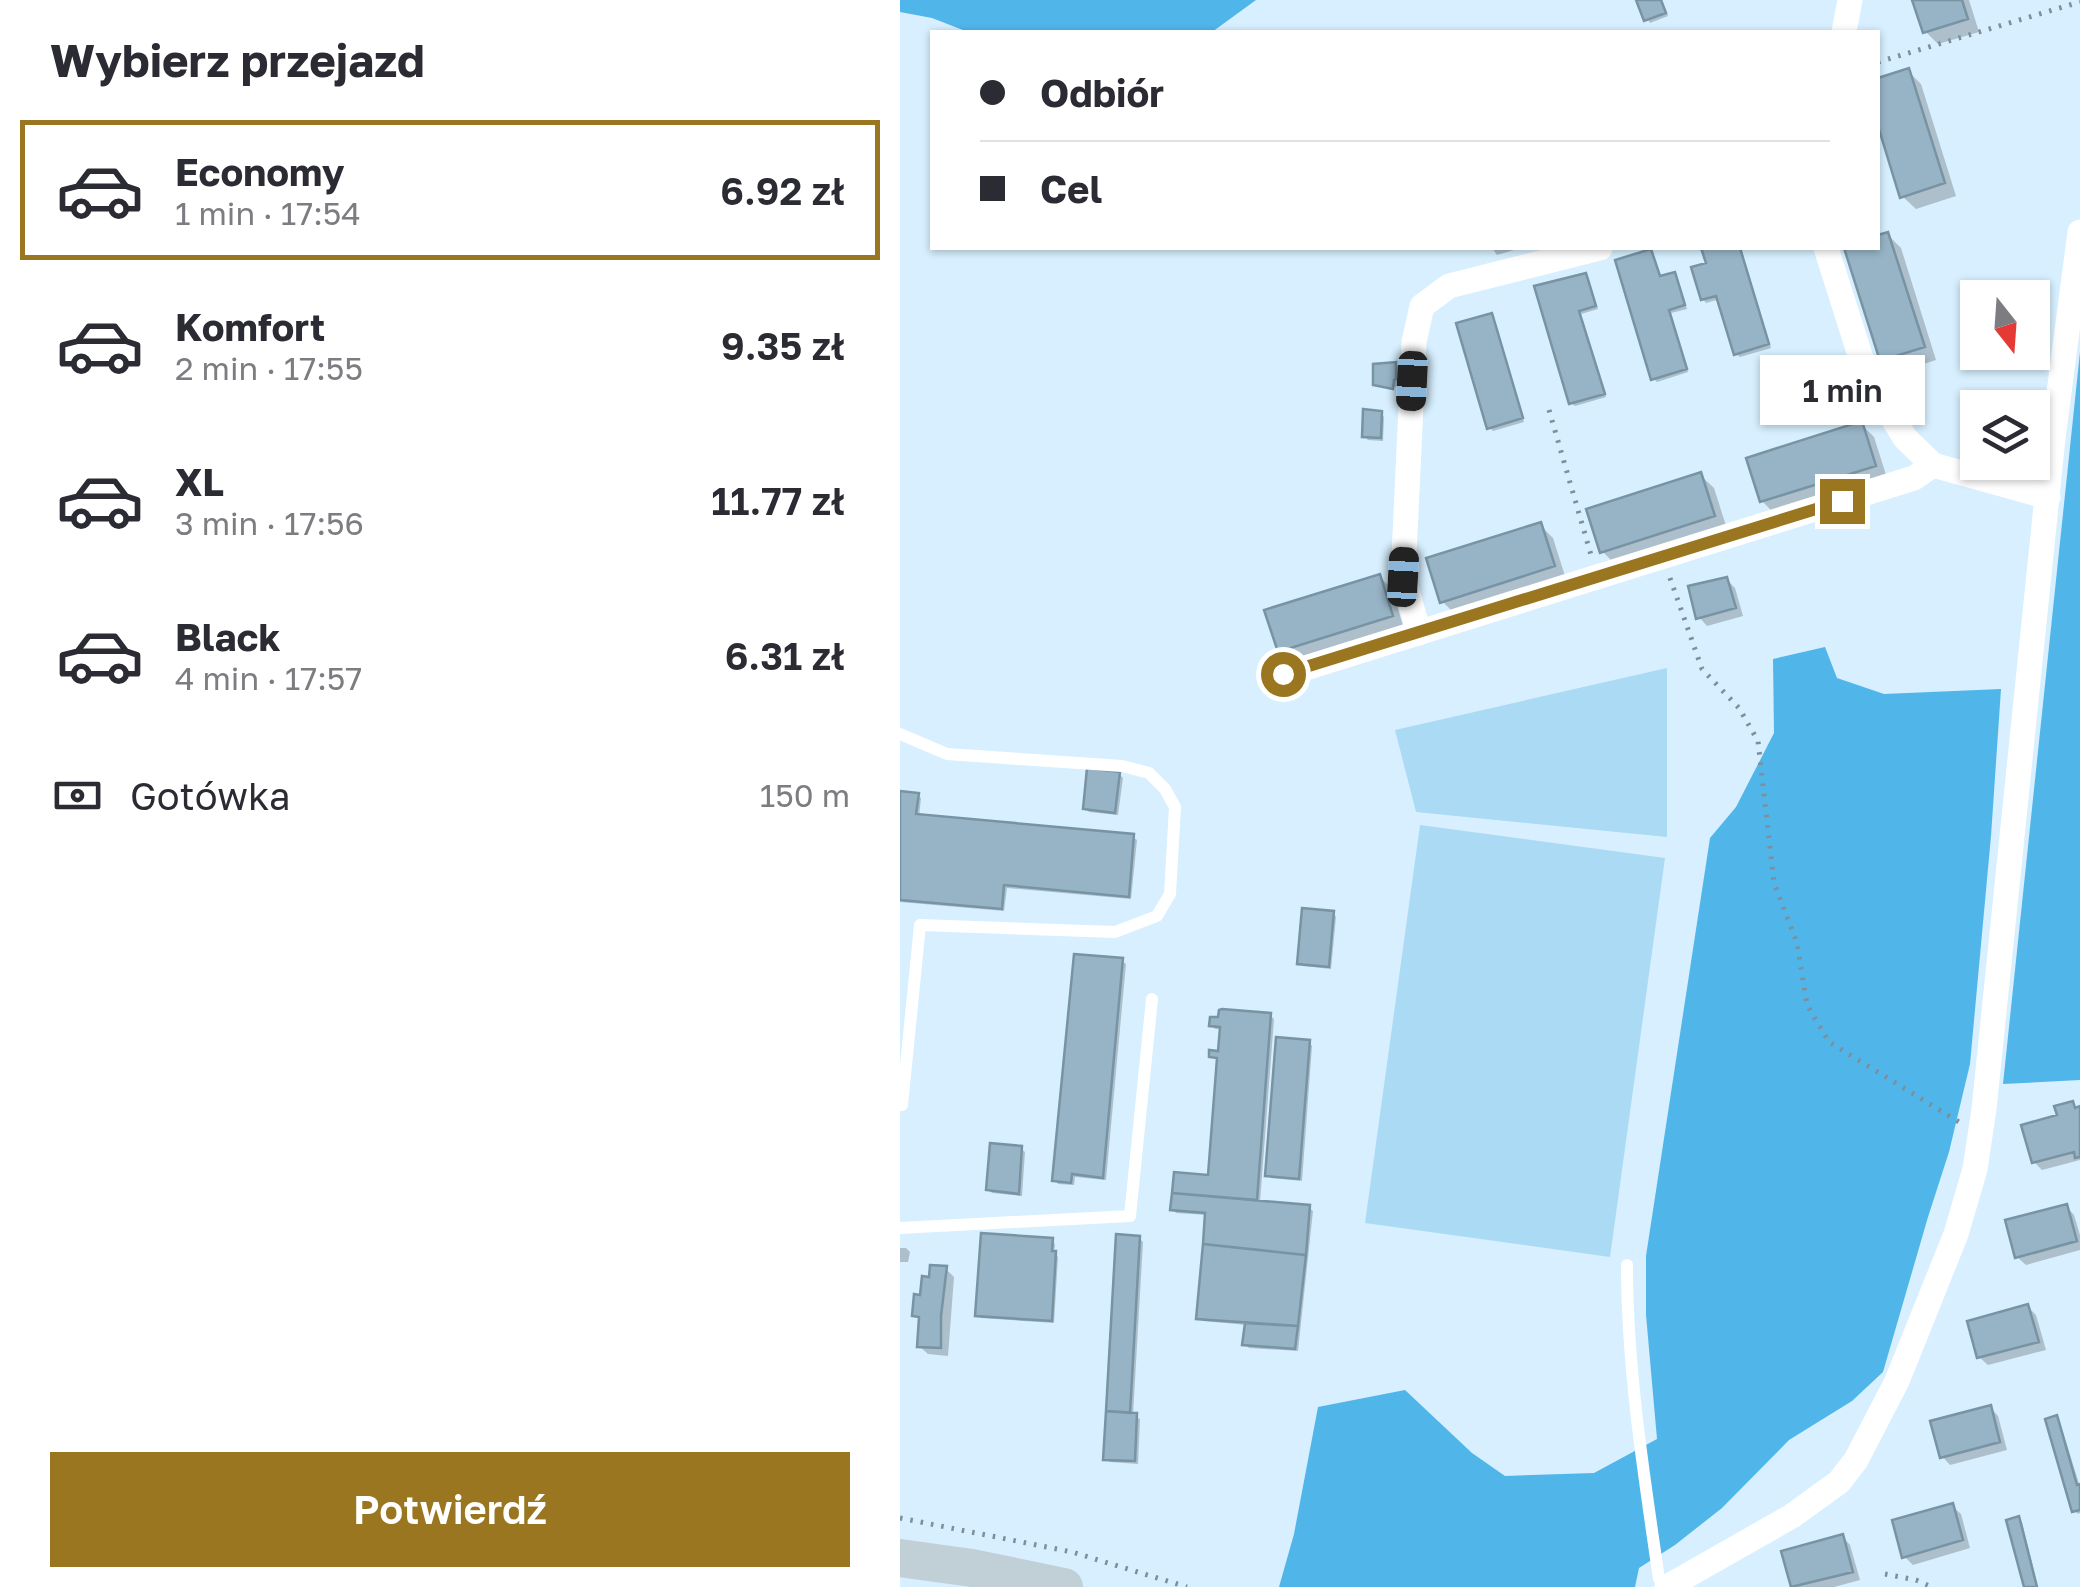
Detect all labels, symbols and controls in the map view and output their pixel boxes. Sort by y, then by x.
text: Wybierz przejazd [50,33,425,87]
text: Odbiór [1040,70,1164,115]
icon: car [55,145,145,235]
text: Economy [175,149,344,194]
text: Cel [1040,166,1102,211]
text: 6.92 zł [720,168,845,213]
text: 1 min · 17:54 [175,194,361,232]
north arrow [1960,280,2050,370]
map controls [1960,280,2050,480]
icon: car [55,300,145,390]
text: Komfort [175,304,325,349]
text: 9.35 zł [721,323,845,368]
text: 2 min · 17:55 [175,349,363,387]
car [1395,350,1429,412]
callout: 1 min [1760,356,1924,426]
text: 1 min [1802,371,1883,409]
button: layers [1960,390,2050,480]
icon: car [55,455,145,545]
text: XL [175,459,224,504]
text: 11.77 zł [711,478,845,523]
route end [1820,479,1865,524]
text: 3 min · 17:56 [175,504,364,542]
car [1386,546,1420,608]
icon: car [55,610,145,700]
text: Black [175,614,280,659]
text: 6.31 zł [725,633,845,678]
route start [1261,652,1306,697]
text: 4 min · 17:57 [175,659,362,697]
icon: cash [50,768,105,823]
text: Gotówka [130,773,291,818]
text: 150 m [760,776,850,814]
button: Potwierdź [50,1452,850,1567]

